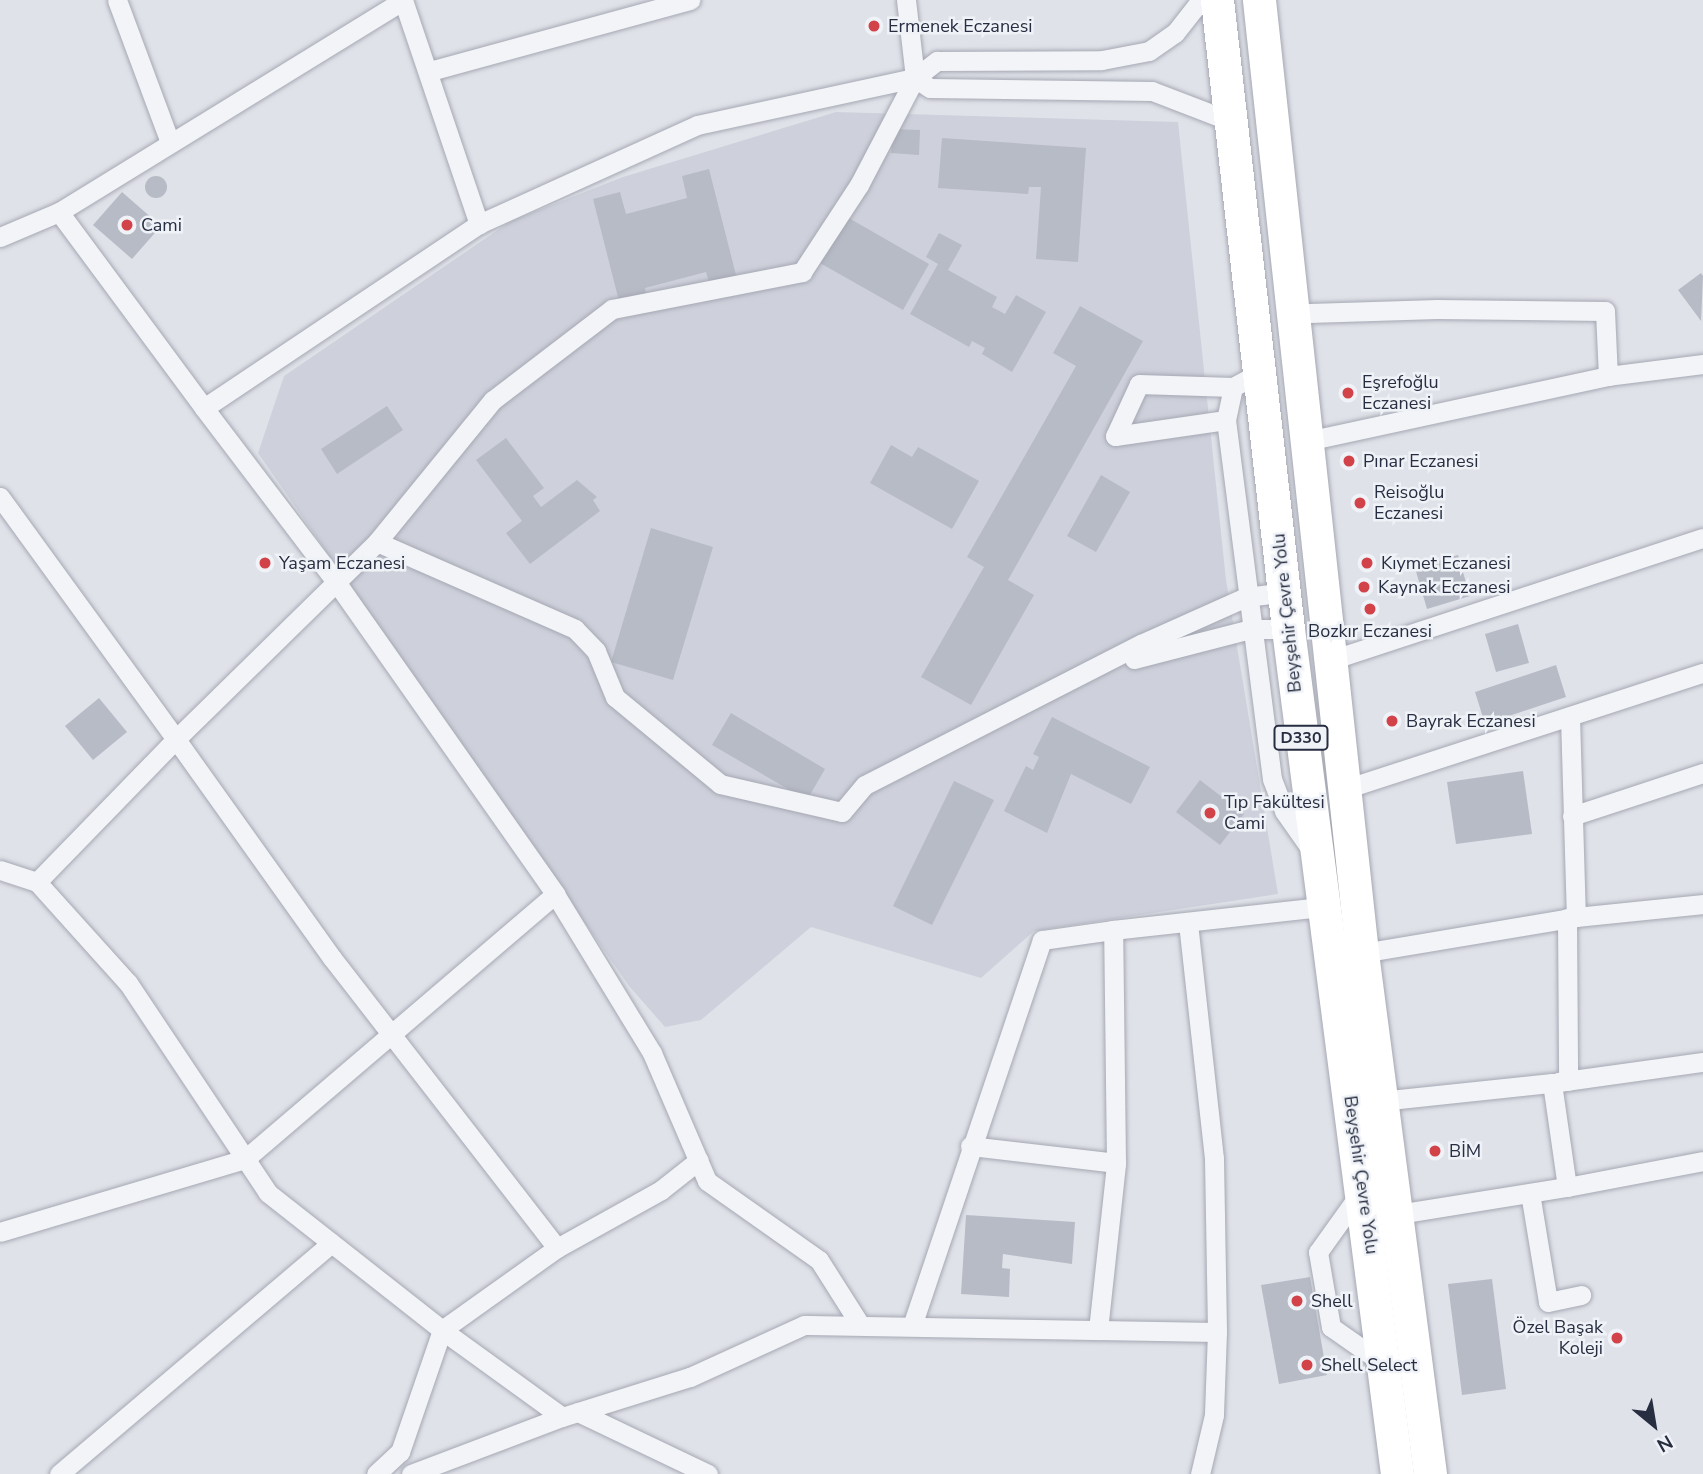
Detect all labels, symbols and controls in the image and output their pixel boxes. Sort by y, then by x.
place label: Ermenek Eczanesi [888,15,1033,37]
marker: Ermenek Eczanesi [866,18,882,34]
place label: Cami [141,214,182,236]
marker: Cami [119,217,135,233]
place label: Eşrefoğlu Eczanesi [1362,372,1439,414]
marker: Eşrefoğlu Eczanesi [1340,385,1356,401]
place label: Pınar Eczanesi [1363,450,1478,472]
marker: Pınar Eczanesi [1341,453,1357,469]
place label: Reisoğlu Eczanesi [1374,482,1444,524]
marker: Reisoğlu Eczanesi [1352,495,1368,511]
street label: Beyşehir Çevre Yolu [1268,532,1306,694]
place label: Yaşam Eczanesi [279,552,405,574]
place label: Kıymet Eczanesi [1381,552,1511,574]
marker: Yaşam Eczanesi [257,555,273,571]
marker: Kıymet Eczanesi [1359,555,1375,571]
place label: Kaynak Eczanesi [1378,576,1511,598]
marker: Kaynak Eczanesi [1356,579,1372,595]
marker: Bozkır Eczanesi [1362,601,1378,617]
place label: Bozkır Eczanesi [1308,620,1432,642]
place label: Bayrak Eczanesi [1406,710,1536,732]
marker: Bayrak Eczanesi [1384,713,1400,729]
road number: D330 [1273,726,1329,750]
place label: Tıp Fakültesi Cami [1224,792,1325,834]
marker: Tıp Fakültesi Cami [1202,805,1218,821]
street label: Beyşehir Çevre Yolu [1339,1094,1383,1256]
place label: BİM [1449,1140,1481,1162]
marker: BİM [1427,1143,1443,1159]
place label: Shell [1311,1290,1353,1312]
marker: Shell [1289,1293,1305,1309]
place label: Özel Başak Koleji [1513,1317,1603,1360]
marker: Özel Başak Koleji [1609,1330,1625,1346]
place label: Shell Select [1321,1354,1417,1376]
marker: Shell Select [1299,1357,1315,1373]
north arrow [1619,1390,1689,1460]
text: N [1652,1428,1677,1458]

